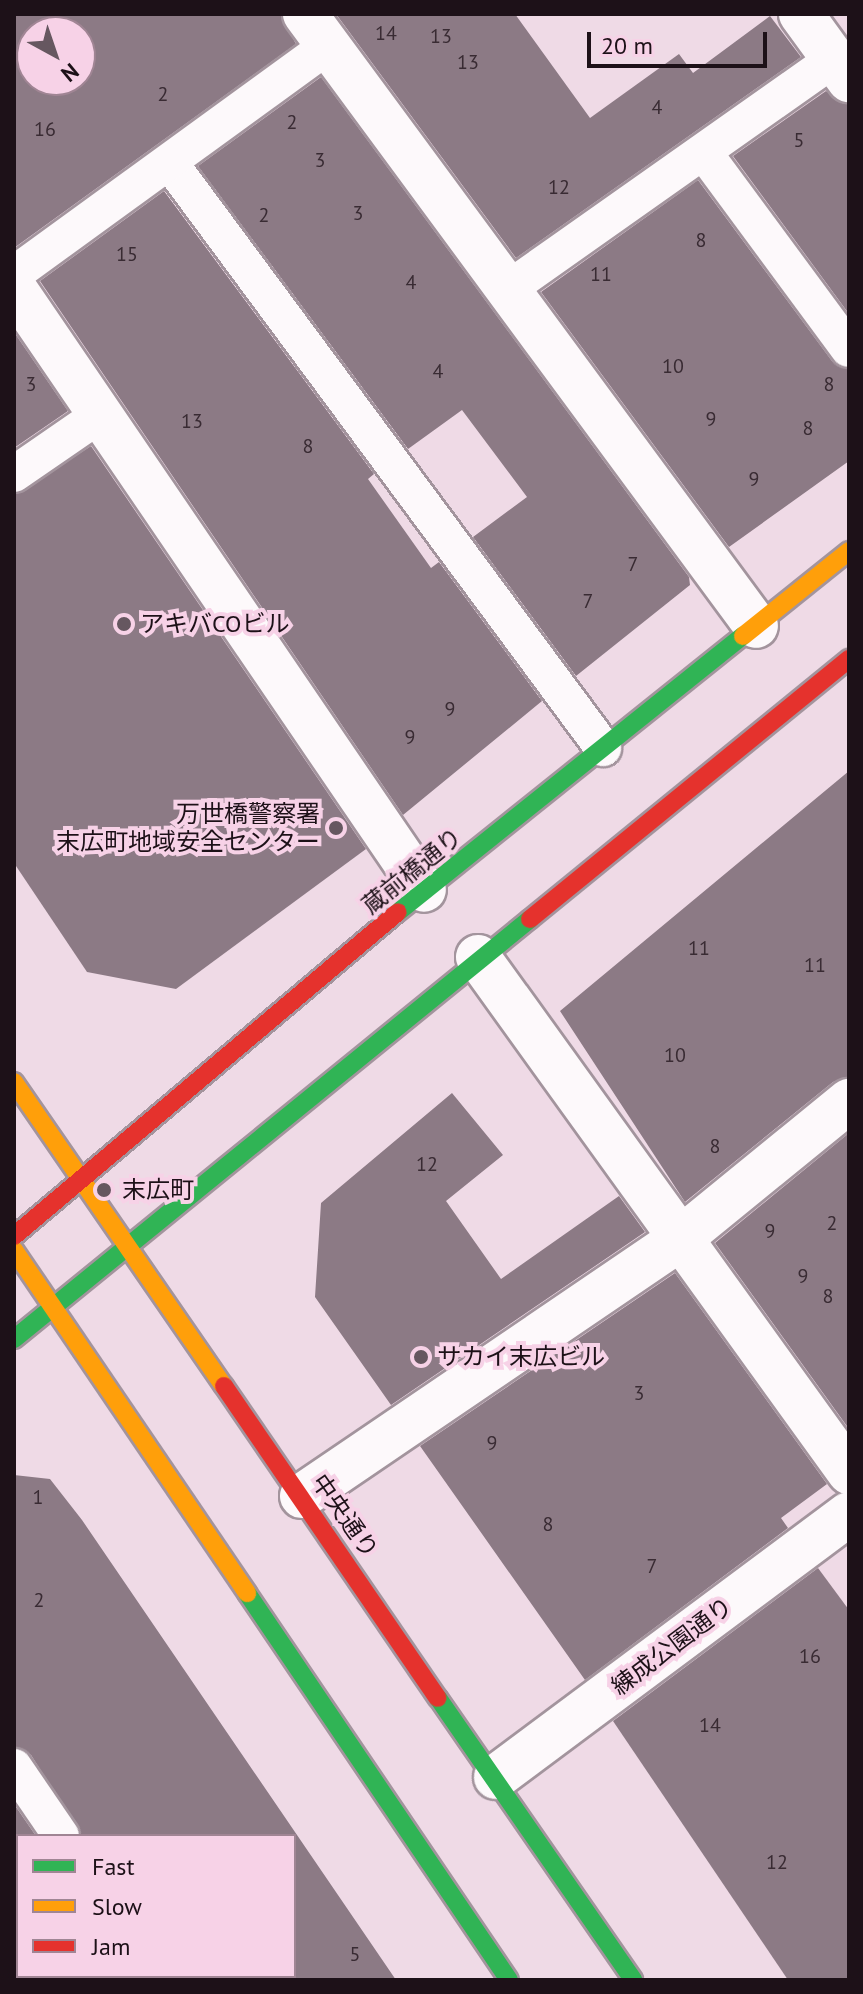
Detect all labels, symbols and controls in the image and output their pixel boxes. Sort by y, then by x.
north arrow [16,16,96,96]
scale bar [591,16,771,66]
house number: 14 [375,21,397,45]
house number: 13 [430,24,452,48]
text: 20 m [601,30,653,61]
house number: 13 [457,50,479,74]
text: N [56,57,85,88]
house number: 2 [158,82,168,106]
house number: 4 [652,95,662,119]
house number: 2 [287,110,297,134]
house number: 16 [34,117,56,141]
house number: 5 [794,128,804,152]
house number: 3 [315,148,325,172]
house number: 12 [548,175,570,199]
house number: 3 [353,201,363,225]
house number: 2 [259,203,269,227]
house number: 8 [696,228,706,252]
house number: 15 [116,242,138,266]
house number: 11 [590,262,612,286]
house number: 4 [406,270,416,294]
house number: 10 [662,354,684,378]
house number: 4 [433,359,443,383]
house number: 3 [26,372,36,396]
house number: 8 [824,372,834,396]
house number: 9 [706,407,716,431]
house number: 13 [181,409,203,433]
house number: 8 [803,416,813,440]
house number: 8 [303,434,313,458]
house number: 9 [749,467,759,491]
house number: 7 [628,552,638,576]
house number: 7 [583,589,593,613]
place label: アキバCOビル [140,610,289,638]
marker: アキバCOビル [115,615,133,633]
house number: 9 [445,697,455,721]
house number: 9 [405,725,415,749]
place label: 万世橋警察署 末広町地域安全センター [56,800,320,856]
marker: 万世橋警察署 末広町地域安全センター [327,819,345,837]
street label: 蔵前橋通り [356,822,468,920]
house number: 11 [688,936,710,960]
house number: 11 [804,953,826,977]
house number: 10 [664,1043,686,1067]
house number: 8 [710,1134,720,1158]
house number: 12 [416,1152,438,1176]
place label: 末広町 [122,1176,194,1204]
marker: 末広町 [93,1179,115,1201]
house number: 2 [827,1211,837,1235]
house number: 9 [765,1219,775,1243]
house number: 9 [798,1264,808,1288]
house number: 8 [823,1284,833,1308]
place label: サカイ末広ビル [437,1343,605,1371]
marker: サカイ末広ビル [412,1348,430,1366]
house number: 3 [634,1381,644,1405]
house number: 9 [487,1431,497,1455]
street label: 中央通り [306,1468,384,1564]
house number: 1 [33,1485,43,1509]
house number: 8 [543,1512,553,1536]
house number: 7 [647,1554,657,1578]
house number: 2 [34,1588,44,1612]
street label: 練成公園通り [606,1591,738,1701]
house number: 16 [799,1644,821,1668]
house number: 14 [699,1713,721,1737]
legend [16,1834,296,1978]
house number: 12 [766,1850,788,1874]
text: Fast [92,1851,135,1882]
text: Slow [92,1891,142,1922]
text: Jam [92,1931,130,1962]
house number: 5 [350,1942,360,1966]

